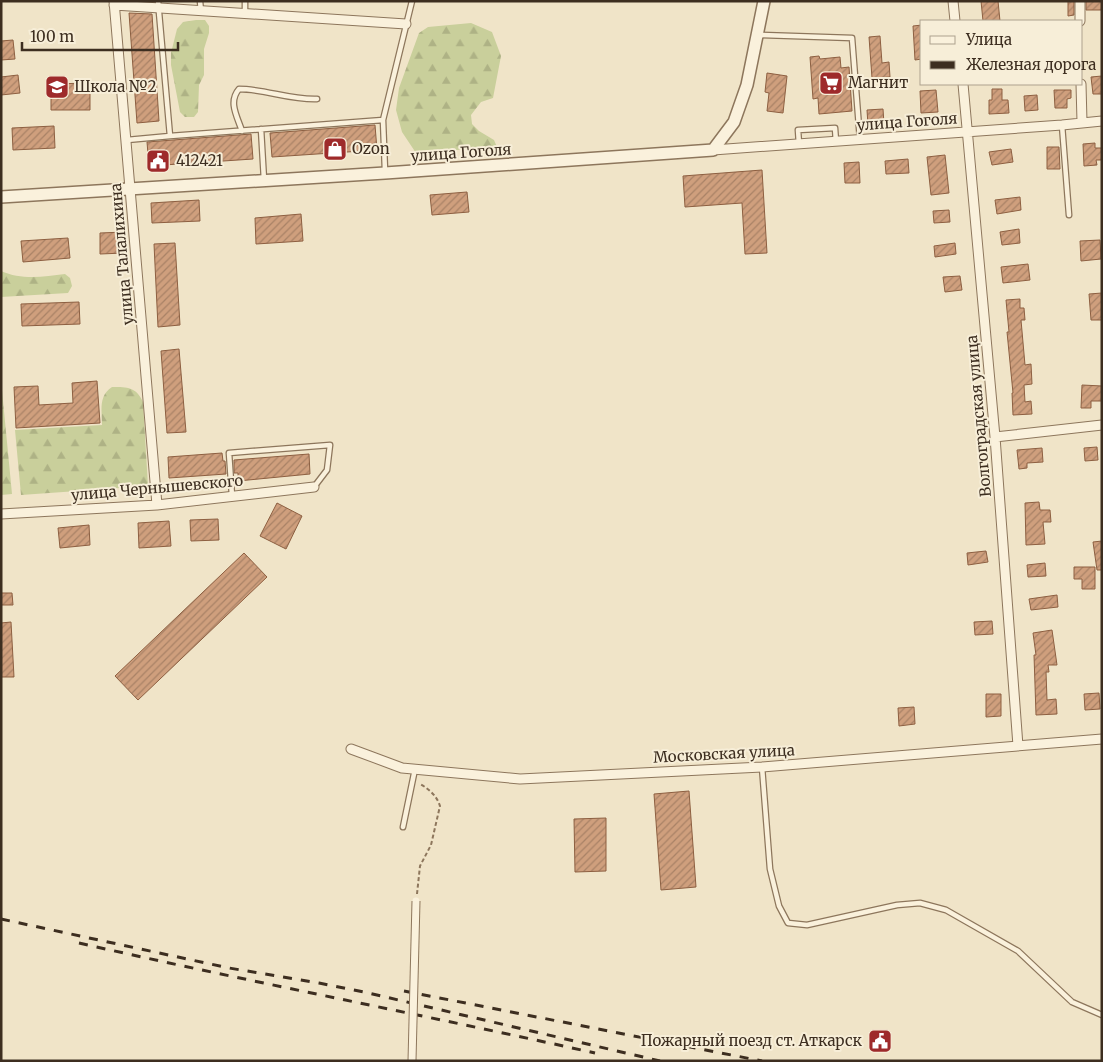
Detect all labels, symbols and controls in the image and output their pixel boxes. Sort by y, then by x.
scale bar [22,20,179,52]
legend [920,20,1083,85]
text: 100 m [30,27,74,46]
text: Улица [965,30,1012,49]
text: Железная дорога [966,55,1096,74]
supermarket icon: Магнит [818,70,844,96]
place label: Магнит [848,73,908,92]
school or university icon: Школа №2 [44,74,70,100]
place label: Школа №2 [74,77,157,96]
street label: улица Гоголя [856,108,958,135]
shop icon: Ozon [322,136,348,162]
place label: Ozon [352,139,390,158]
street label: улица Гоголя [410,139,512,166]
public building icon: 412421 [145,148,171,174]
place label: 412421 [176,151,223,170]
street label: улица Талалихина [106,182,137,326]
street label: Волгоградская улица [962,334,995,498]
street label: улица Чернышевского [70,470,244,504]
street label: Московская улица [653,740,795,767]
public building icon: Пожарный поезд ст. Аткарск [867,1028,893,1054]
place label: Пожарный поезд ст. Аткарск [641,1031,862,1050]

